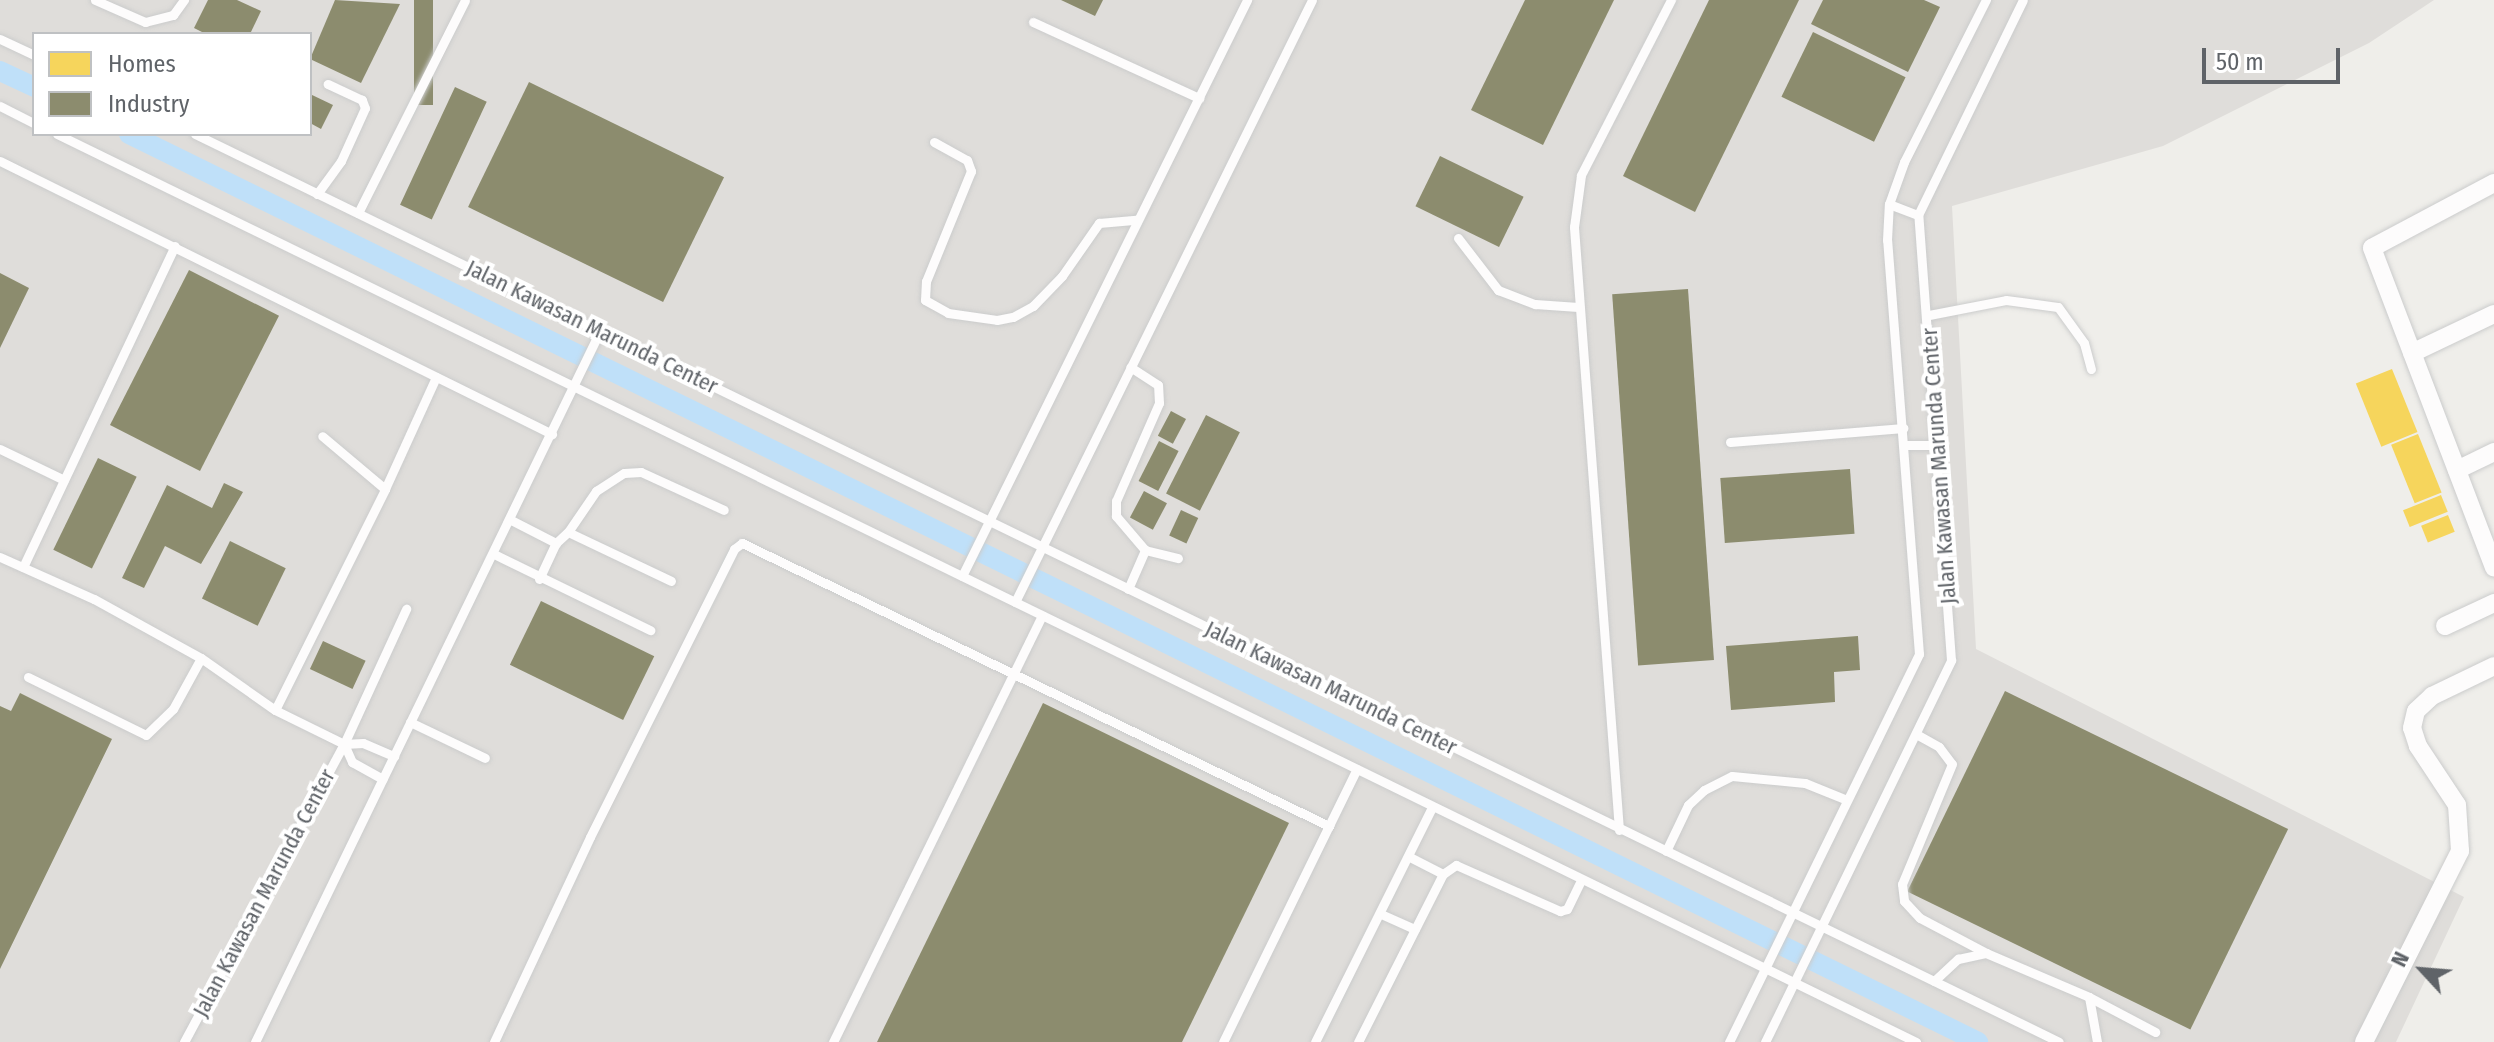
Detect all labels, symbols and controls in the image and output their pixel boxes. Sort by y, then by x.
legend [32,32,312,136]
scale bar [2206,32,2344,82]
text: 50 m [2216,48,2264,76]
text: Homes [108,50,176,78]
text: Industry [108,90,190,118]
street label: Jalan Kawasan Marunda Center [462,254,722,400]
street label: Jalan Kawasan Marunda Center [1916,327,1962,605]
street label: Jalan Kawasan Marunda Center [1201,615,1461,761]
street label: Jalan Kawasan Marunda Center [187,764,341,1022]
north arrow [2382,930,2462,1010]
text: N [2385,947,2415,971]

